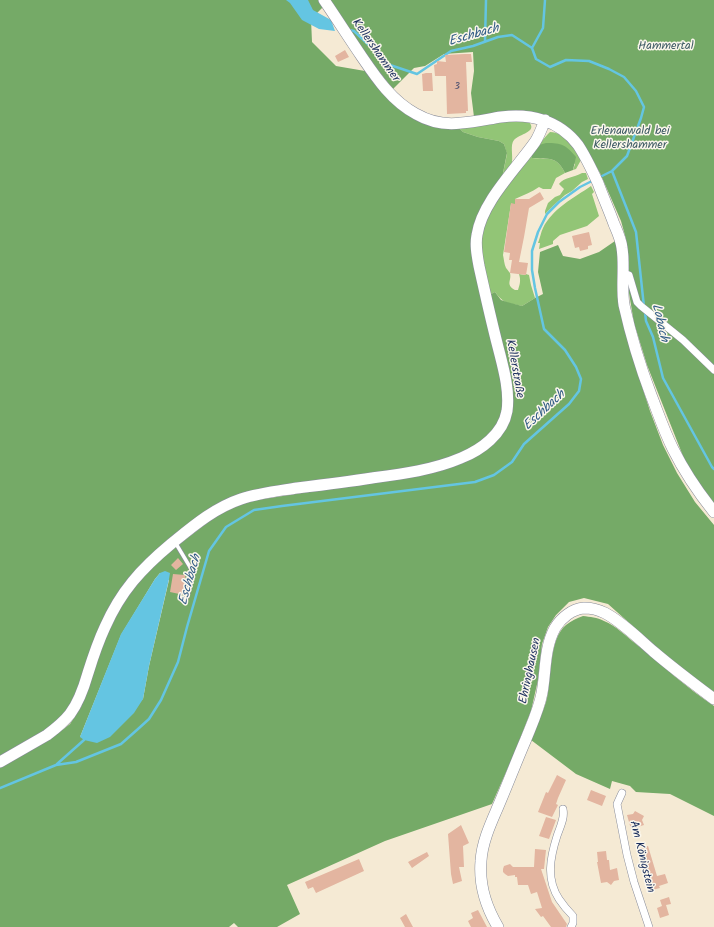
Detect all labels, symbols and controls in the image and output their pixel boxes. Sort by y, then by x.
street label: Kellershammer [348,17,402,85]
water label: Eschbach [447,21,501,51]
park label: Hammertal [638,40,694,54]
house number: 3 [454,81,460,93]
park label: Erlenauwald bei Kellershammer [590,125,670,153]
water label: Lobach [647,302,671,344]
street label: Kellerstraße [502,338,526,400]
water label: Eschbach [521,388,569,434]
water label: Eschbach [176,553,206,607]
street label: Ehringhausen [517,637,545,705]
street label: Am Königstein [625,820,657,894]

